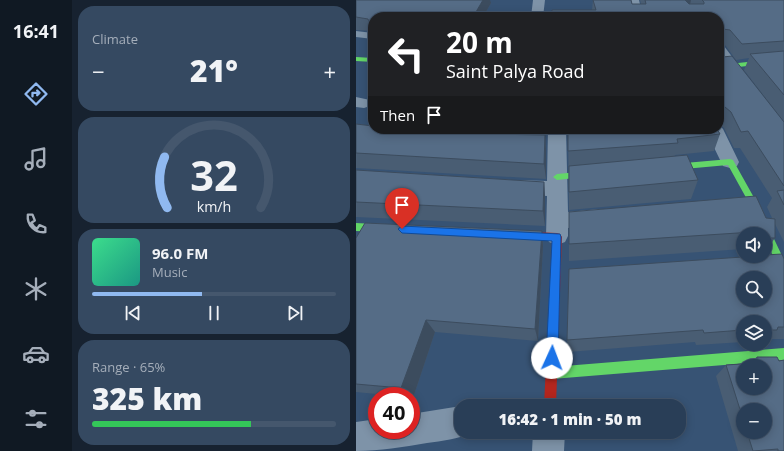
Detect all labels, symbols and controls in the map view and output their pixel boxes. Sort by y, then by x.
text: 16:41 [13,19,59,43]
text: 20 m [446,23,513,61]
icon: left [380,28,432,80]
text: Climate [92,30,138,48]
text: 21° [190,50,238,91]
text: − [92,56,105,86]
text: + [323,56,336,86]
text: Saint Palya Road [446,59,585,83]
icon: directions [22,80,50,108]
icon: arrive [423,104,445,126]
text: Then [380,105,415,125]
icon: music [22,145,50,173]
text: 32 [190,147,238,203]
pin [385,188,419,229]
icon: arrive [391,194,413,216]
text: km/h [197,196,231,215]
icon: phone [22,210,50,238]
map controls [736,227,772,439]
button: sound [736,227,772,263]
text: 96.0 FM [152,243,208,263]
text: Music [152,263,187,281]
button: search [736,271,772,307]
icon: climate [22,275,50,303]
icon: previous [122,302,144,324]
icon: pause [203,302,225,324]
icon: next [284,302,306,324]
button: layers [736,315,772,351]
position arrow [531,337,573,379]
icon: car [22,340,50,368]
text: Range · 65% [92,358,165,376]
button: + [736,359,772,395]
text: 325 km [92,378,202,419]
speed limit sign: 40 [368,387,420,439]
button: − [736,403,772,439]
icon: filters [22,405,50,433]
text: 16:42 · 1 min · 50 m [499,409,641,429]

